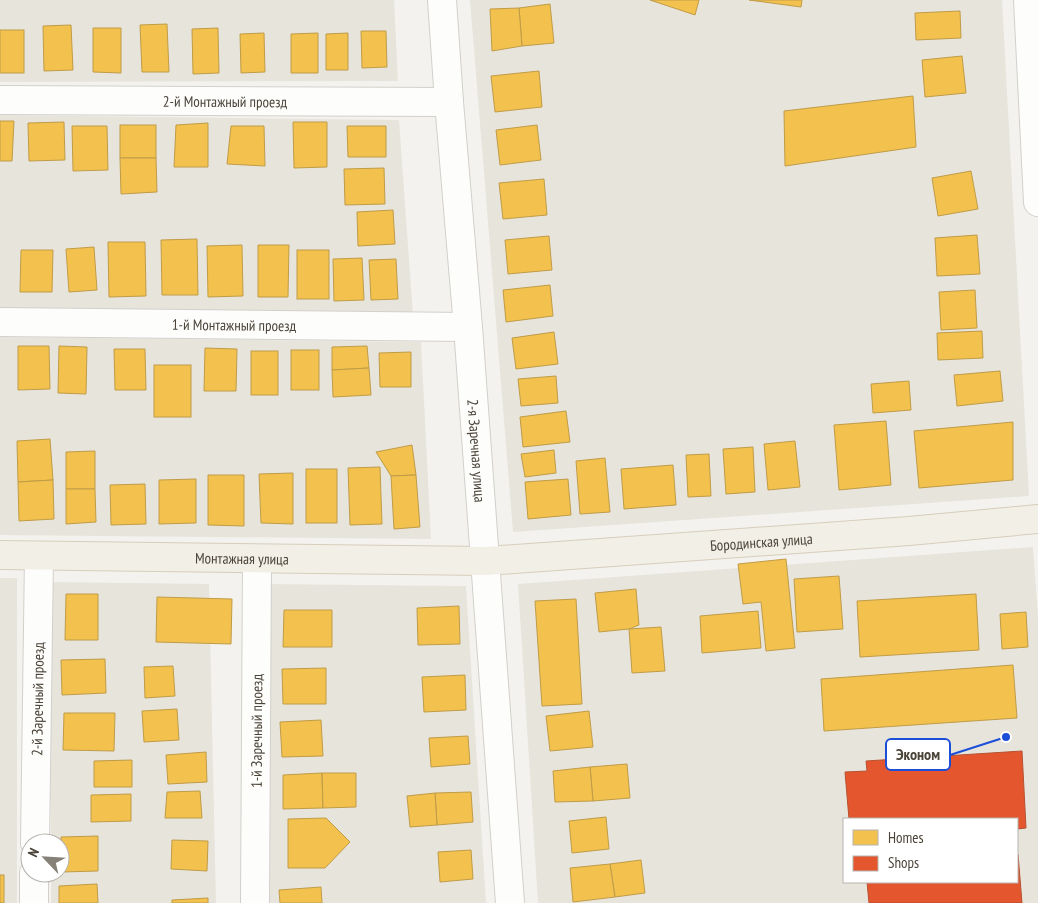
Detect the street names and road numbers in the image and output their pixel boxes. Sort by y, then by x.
street label: 2-й Монтажный проезд [163,91,288,111]
street label: 1-й Монтажный проезд [172,314,297,335]
street label: 2-я Заречная улица [464,398,490,503]
street label: Бородинская улица [709,528,813,555]
street label: Монтажная улица [195,548,289,568]
street label: 2-й Заречный проезд [27,641,47,756]
street label: 1-й Заречный проезд [246,674,266,788]

